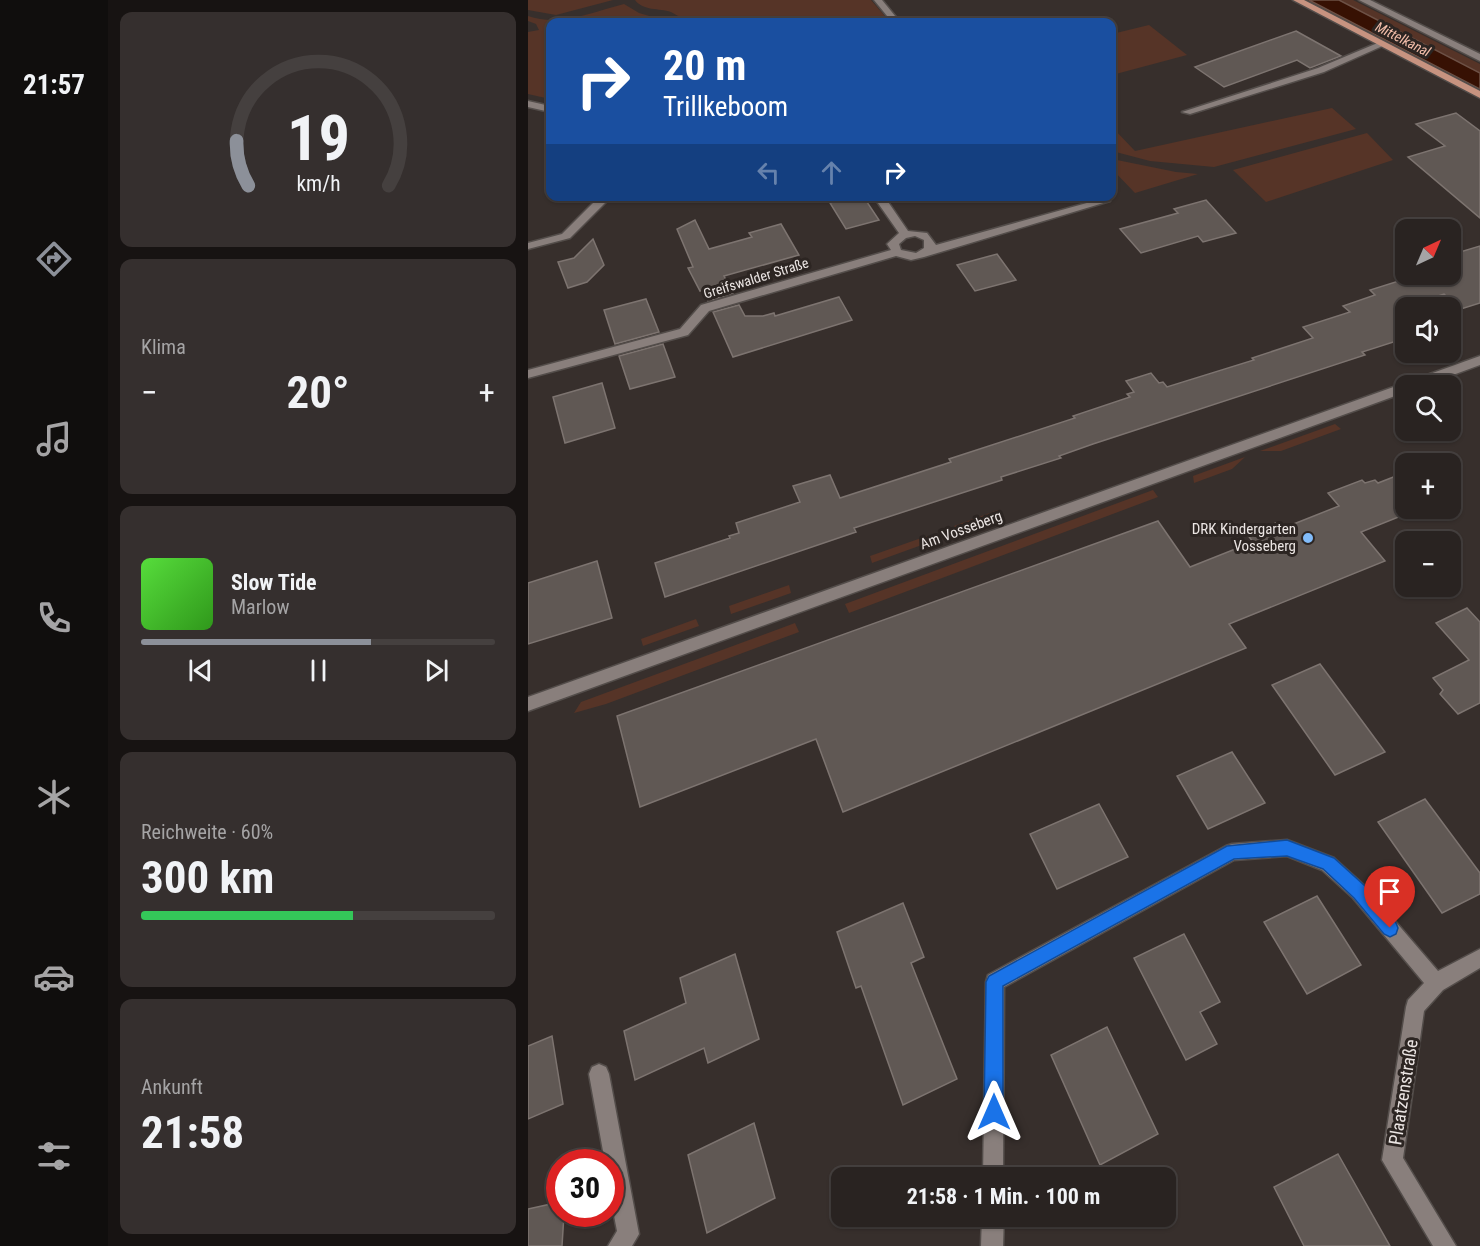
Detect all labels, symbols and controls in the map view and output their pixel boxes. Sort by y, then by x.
water label: Mittelkanal [1373,18,1434,60]
text: 20 m [663,41,746,90]
icon: right [564,42,642,120]
text: 21:57 [23,69,85,101]
text: Trillkeboom [663,91,788,123]
text: 19 [286,103,350,176]
icon: left [752,156,785,189]
icon: ahead [815,156,848,189]
icon: right [878,156,911,189]
text: km/h [296,172,340,197]
north arrow [1395,219,1461,285]
map controls [1395,219,1461,597]
icon: directions [33,238,75,280]
street label: Greifswalder Straße [702,254,811,302]
button: sound [1395,297,1461,363]
text: Klima [141,335,186,359]
text: 20° [287,366,350,419]
text: − [141,373,158,412]
text: + [479,373,495,412]
button: search [1395,375,1461,441]
icon: music [33,418,75,460]
button: + [1395,453,1461,519]
street label: Am Vosseberg [918,507,1004,553]
place label: DRK Kindergarten Vosseberg [1192,520,1296,555]
marker: DRK Kindergarten Vosseberg [1301,531,1315,545]
button: − [1395,531,1461,597]
text: Slow Tide [231,570,317,595]
text: Marlow [231,595,289,619]
icon: phone [33,597,75,639]
icon: previous [184,654,217,687]
icon: pause [302,654,335,687]
icon: next [420,654,453,687]
icon: climate [33,776,75,818]
text: Reichweite · 60% [141,820,273,844]
text: 300 km [141,851,274,904]
pin [1364,866,1415,928]
icon: arrive [1373,875,1406,908]
icon: car [33,956,75,998]
street label: Plaatzenstraße [1384,1038,1422,1146]
text: Ankunft [141,1075,203,1099]
position arrow [962,1080,1026,1144]
text: 21:58 [141,1106,244,1159]
icon: filters [33,1135,75,1177]
speed limit sign: 30 [546,1149,624,1227]
text: 21:58 · 1 Min. · 100 m [907,1184,1100,1209]

